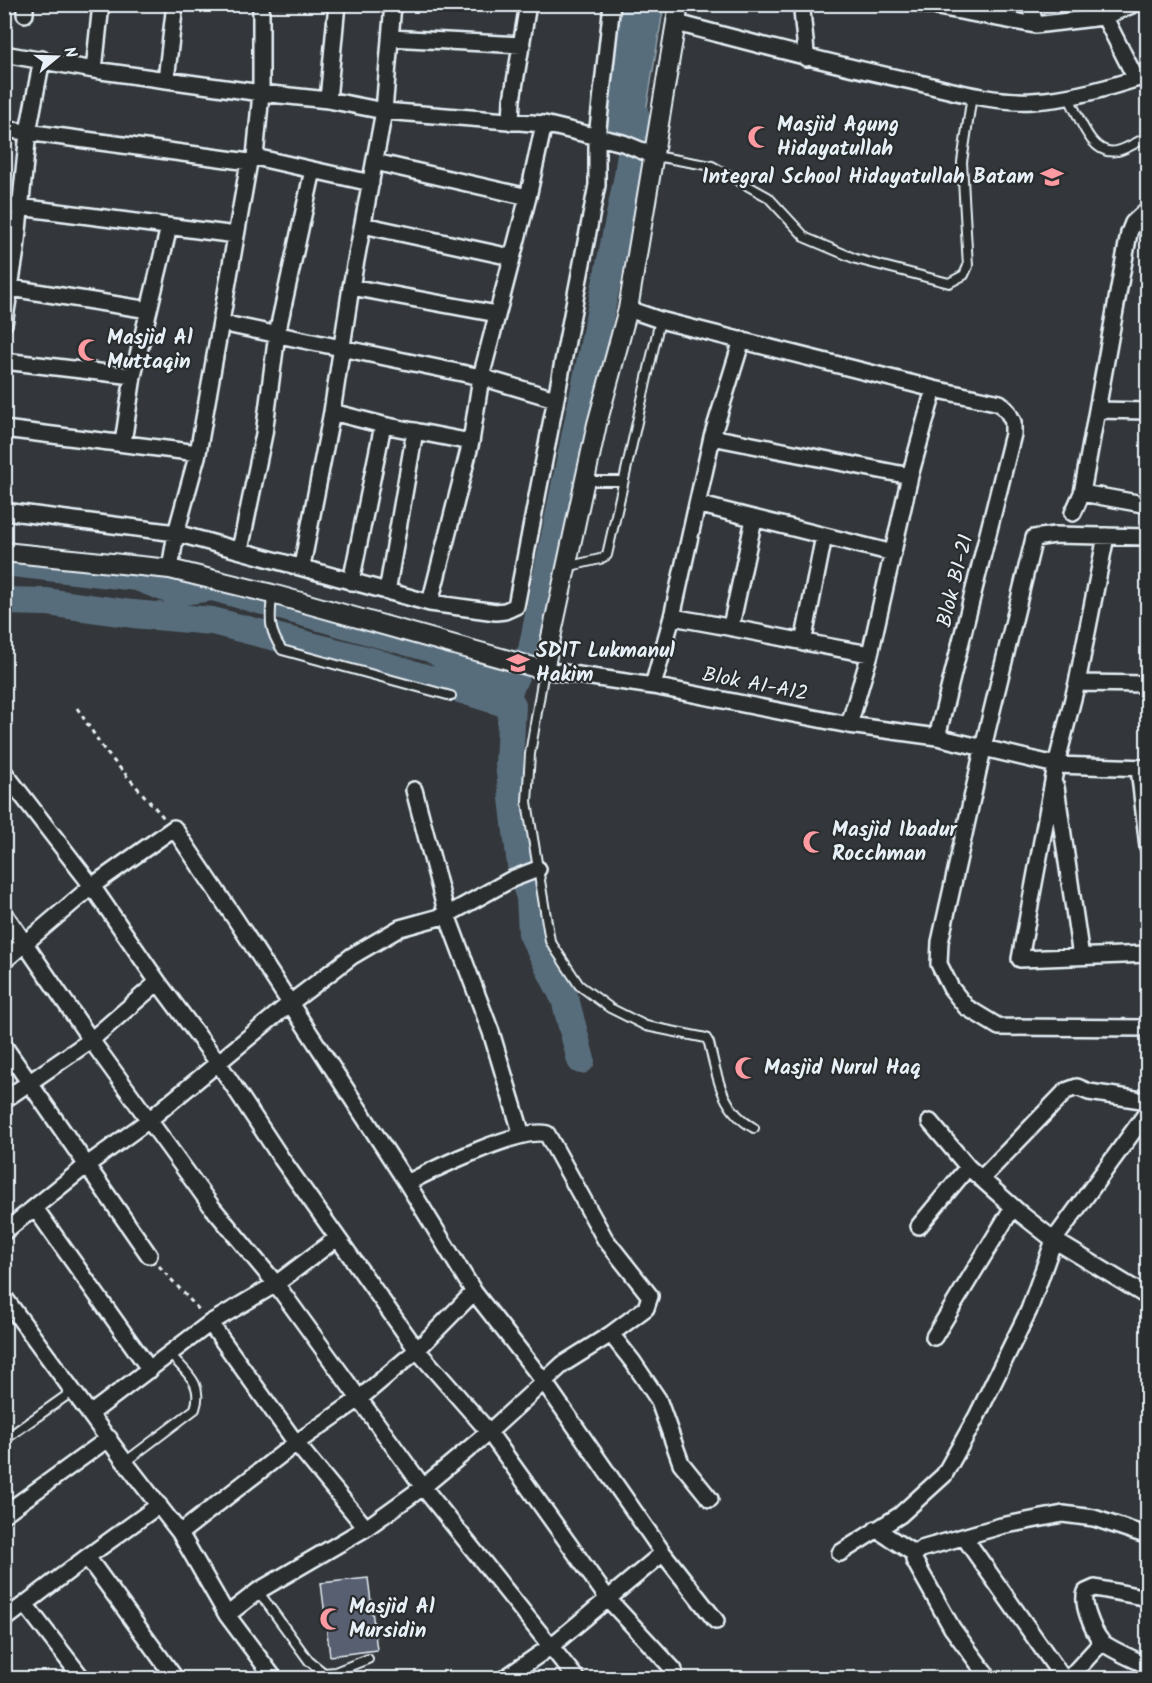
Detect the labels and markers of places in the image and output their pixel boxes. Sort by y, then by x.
place label: Masjid Agung Hidayatullah [777,109,899,166]
mosque icon: Masjid Agung Hidayatullah [746,124,772,150]
place label: Integral School Hidayatullah Batam [702,161,1034,194]
school or university icon: Integral School Hidayatullah Batam [1039,164,1065,190]
place label: Masjid Al Muttaqin [107,322,193,379]
mosque icon: Masjid Al Muttaqin [76,337,102,363]
place label: SDIT Lukmanul Hakim [536,635,675,692]
school or university icon: SDIT Lukmanul Hakim [505,650,531,676]
place label: Masjid Ibadur Rocchman [832,814,958,871]
mosque icon: Masjid Ibadur Rocchman [801,829,827,855]
place label: Masjid Nurul Haq [764,1052,921,1085]
mosque icon: Masjid Nurul Haq [733,1055,759,1081]
place label: Masjid Al Mursidin [349,1591,435,1648]
mosque icon: Masjid Al Mursidin [318,1606,344,1632]

